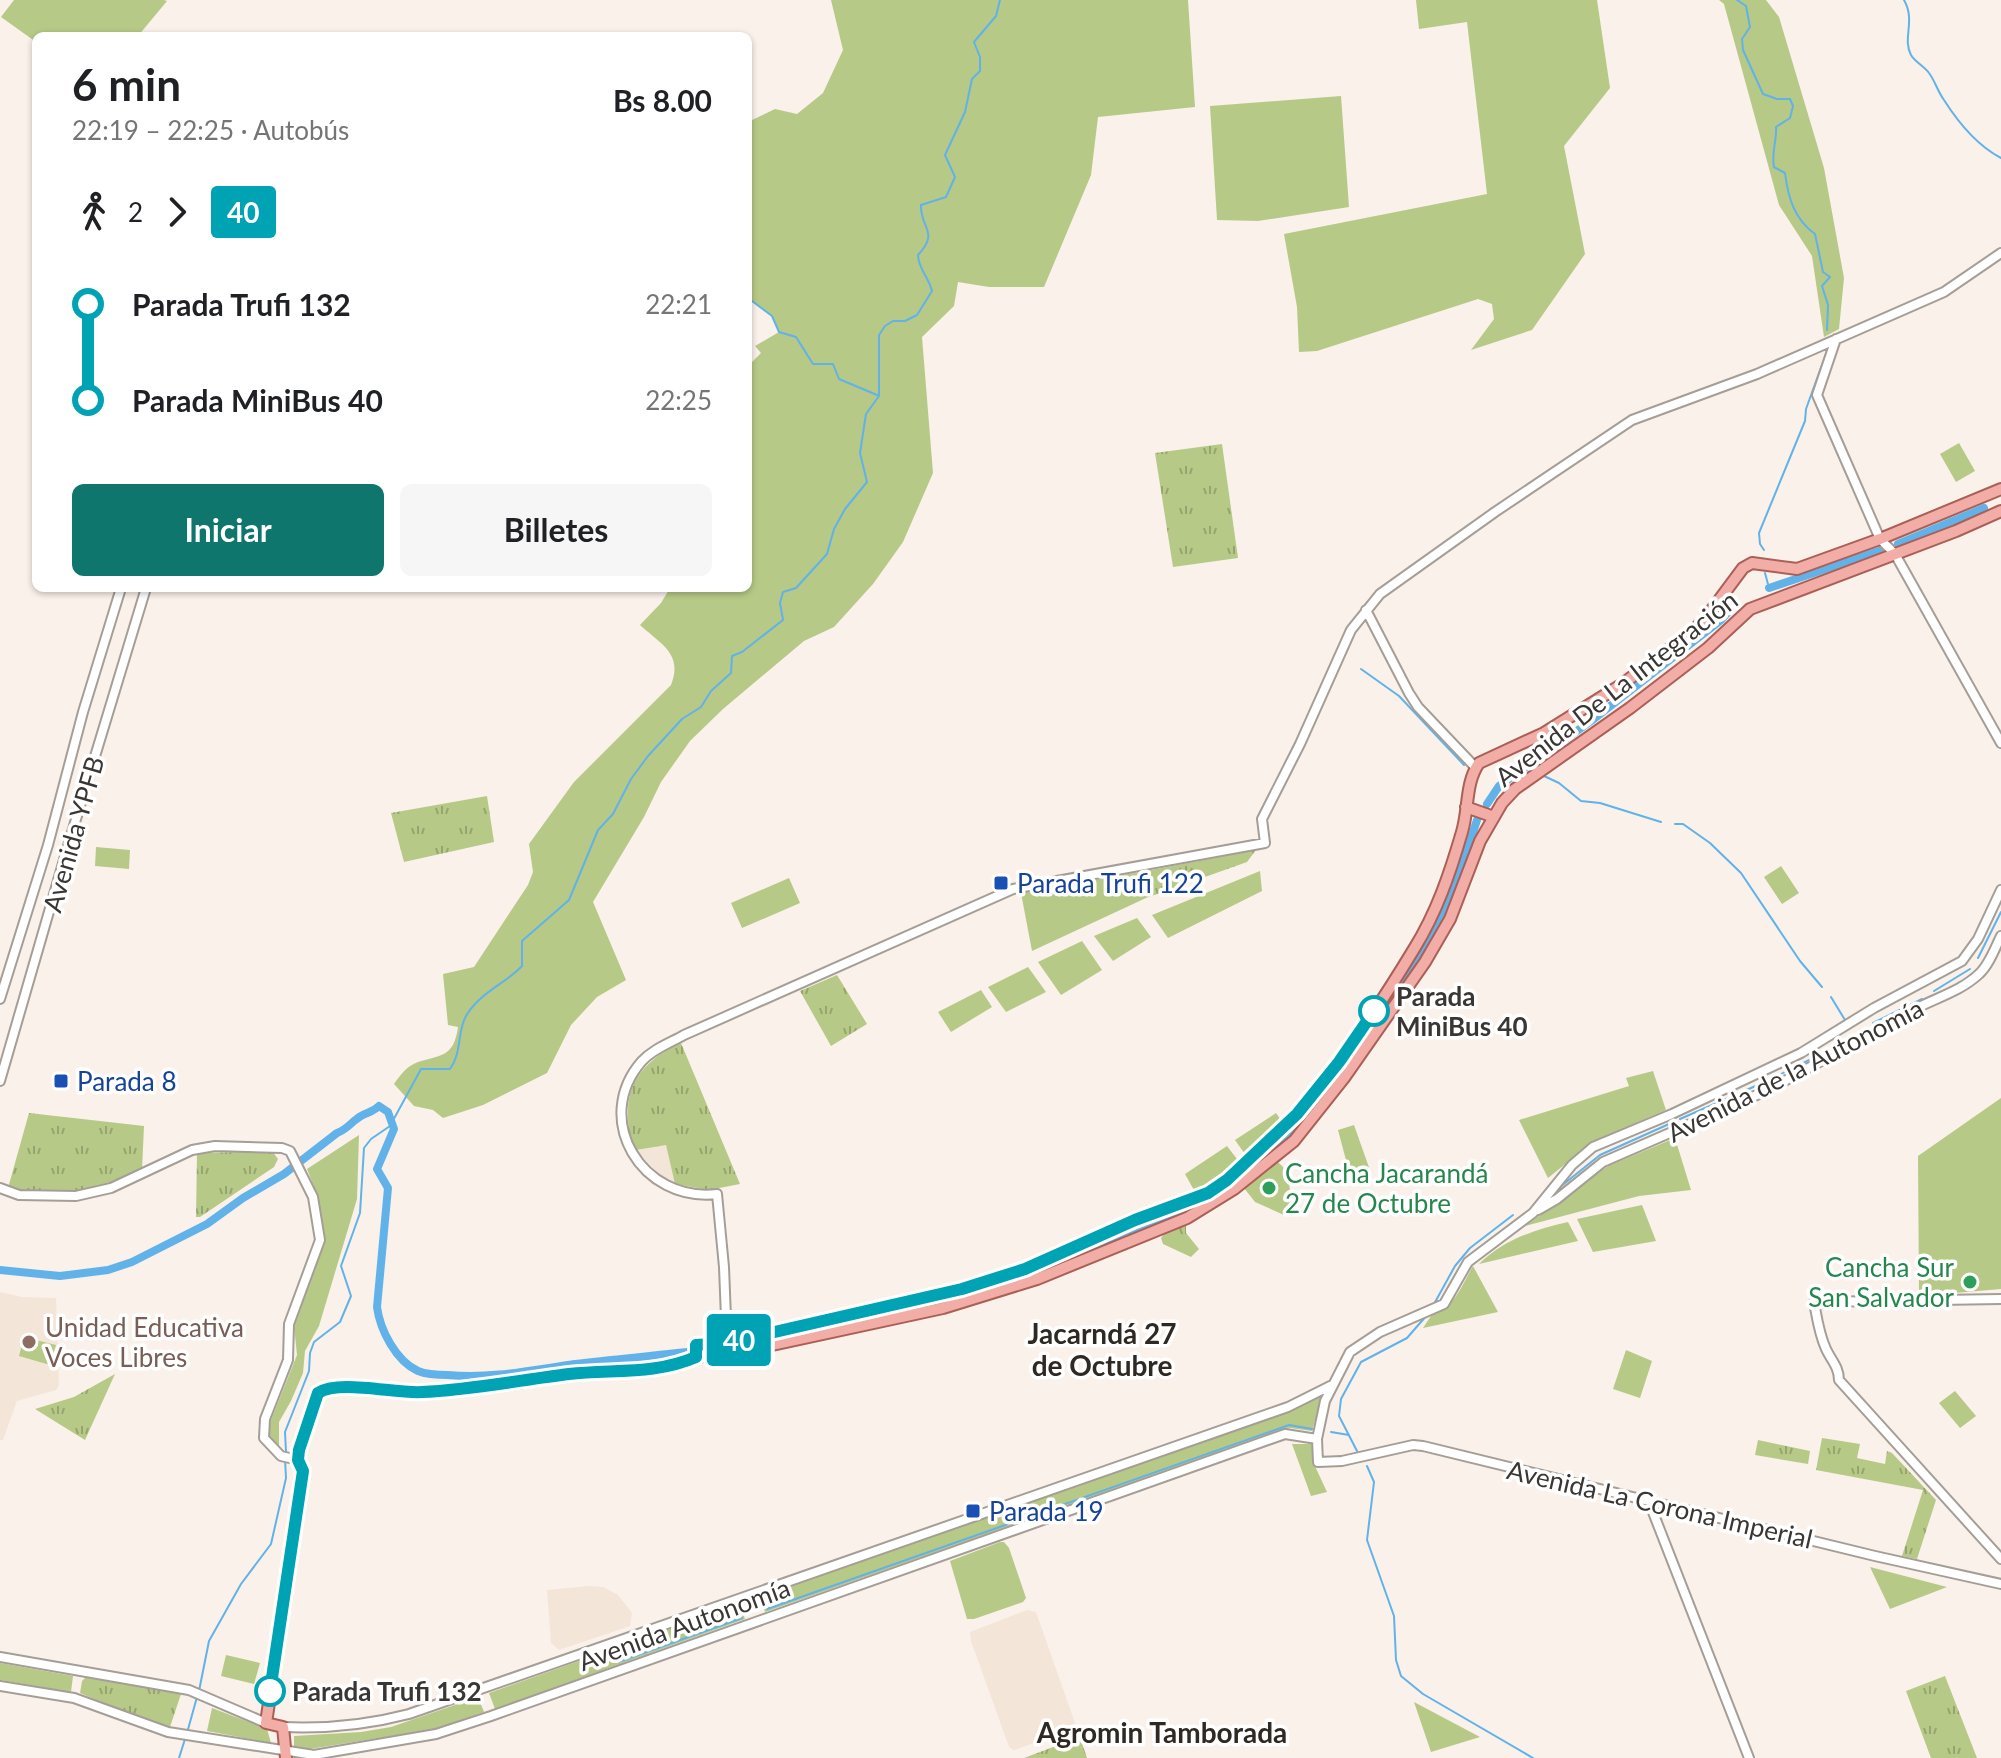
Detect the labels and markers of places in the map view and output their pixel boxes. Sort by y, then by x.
place label: Parada Trufi 122 [1017,867,1204,899]
marker: Parada Trufi 122 [992,874,1010,892]
place label: Parada MiniBus 40 [1396,980,1528,1042]
marker: Parada MiniBus 40 [1359,996,1389,1026]
place label: Parada 8 [77,1065,177,1097]
marker: Parada 8 [52,1072,70,1090]
place label: Cancha Jacarandá 27 de Octubre [1285,1157,1488,1219]
marker: Cancha Jacarandá 27 de Octubre [1260,1179,1278,1197]
place label: Cancha Sur San Salvador [1808,1251,1955,1313]
marker: Cancha Sur San Salvador [1961,1273,1979,1291]
place label: Unidad Educativa Voces Libres [45,1311,244,1373]
marker: Unidad Educativa Voces Libres [20,1333,38,1351]
place label: Parada 19 [989,1495,1104,1527]
marker: Parada 19 [964,1502,982,1520]
place label: Parada Trufi 132 [292,1675,482,1707]
marker: Parada Trufi 132 [255,1676,285,1706]

